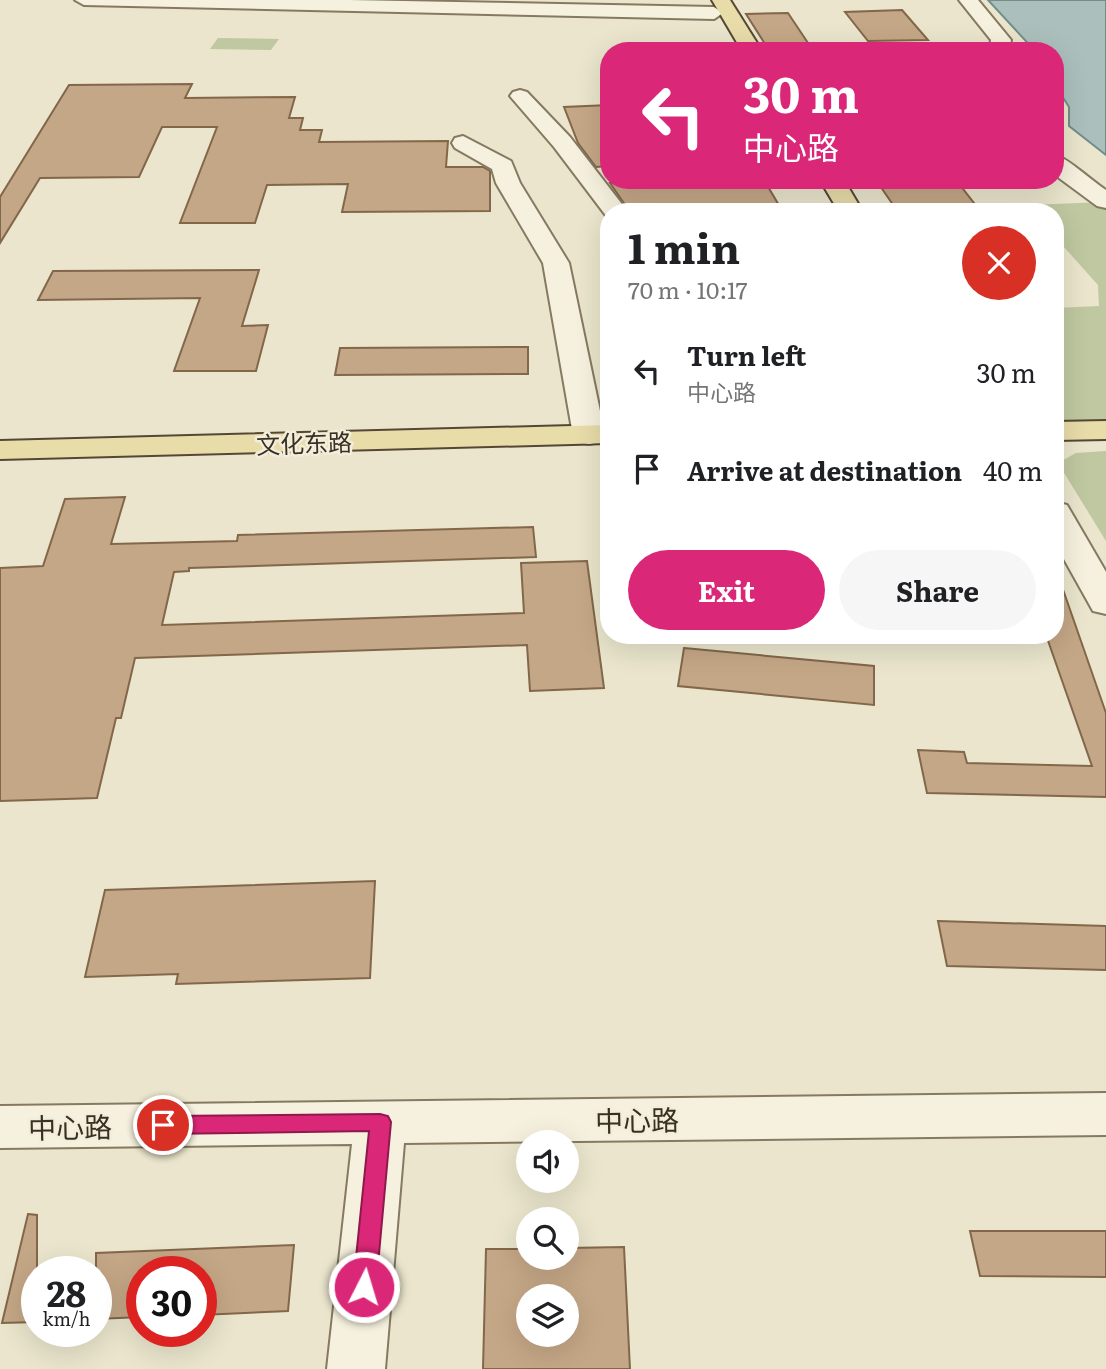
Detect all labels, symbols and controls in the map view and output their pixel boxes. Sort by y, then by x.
text: 30 m [743,55,859,128]
icon: left [628,70,719,161]
text: 中心路 [743,122,839,170]
text: 1 min [628,215,740,277]
button: close [962,226,1036,300]
text: 70 m · 10:17 [628,272,747,306]
text: Turn left [687,335,806,374]
icon: left [628,352,666,390]
text: 30 m [976,352,1036,391]
text: 中心路 [687,374,756,408]
street label: 文化东路 [255,423,353,461]
icon: arrive [628,450,666,488]
text: Arrive at destination [687,450,962,489]
text: 40 m [983,450,1043,489]
button: Exit [628,550,825,630]
button: Share [839,550,1036,630]
pin [133,1095,193,1155]
street label: 中心路 [595,1097,679,1141]
street label: 中心路 [28,1104,112,1148]
icon: arrive [144,1106,182,1144]
map controls [516,1130,579,1347]
button: sound [516,1130,579,1193]
button: search [516,1207,579,1270]
position arrow [327,1250,401,1324]
speed limit sign: 30 [126,1256,217,1347]
text: 28 [47,1266,86,1318]
button: layers [516,1284,579,1347]
text: km/h [43,1305,90,1332]

